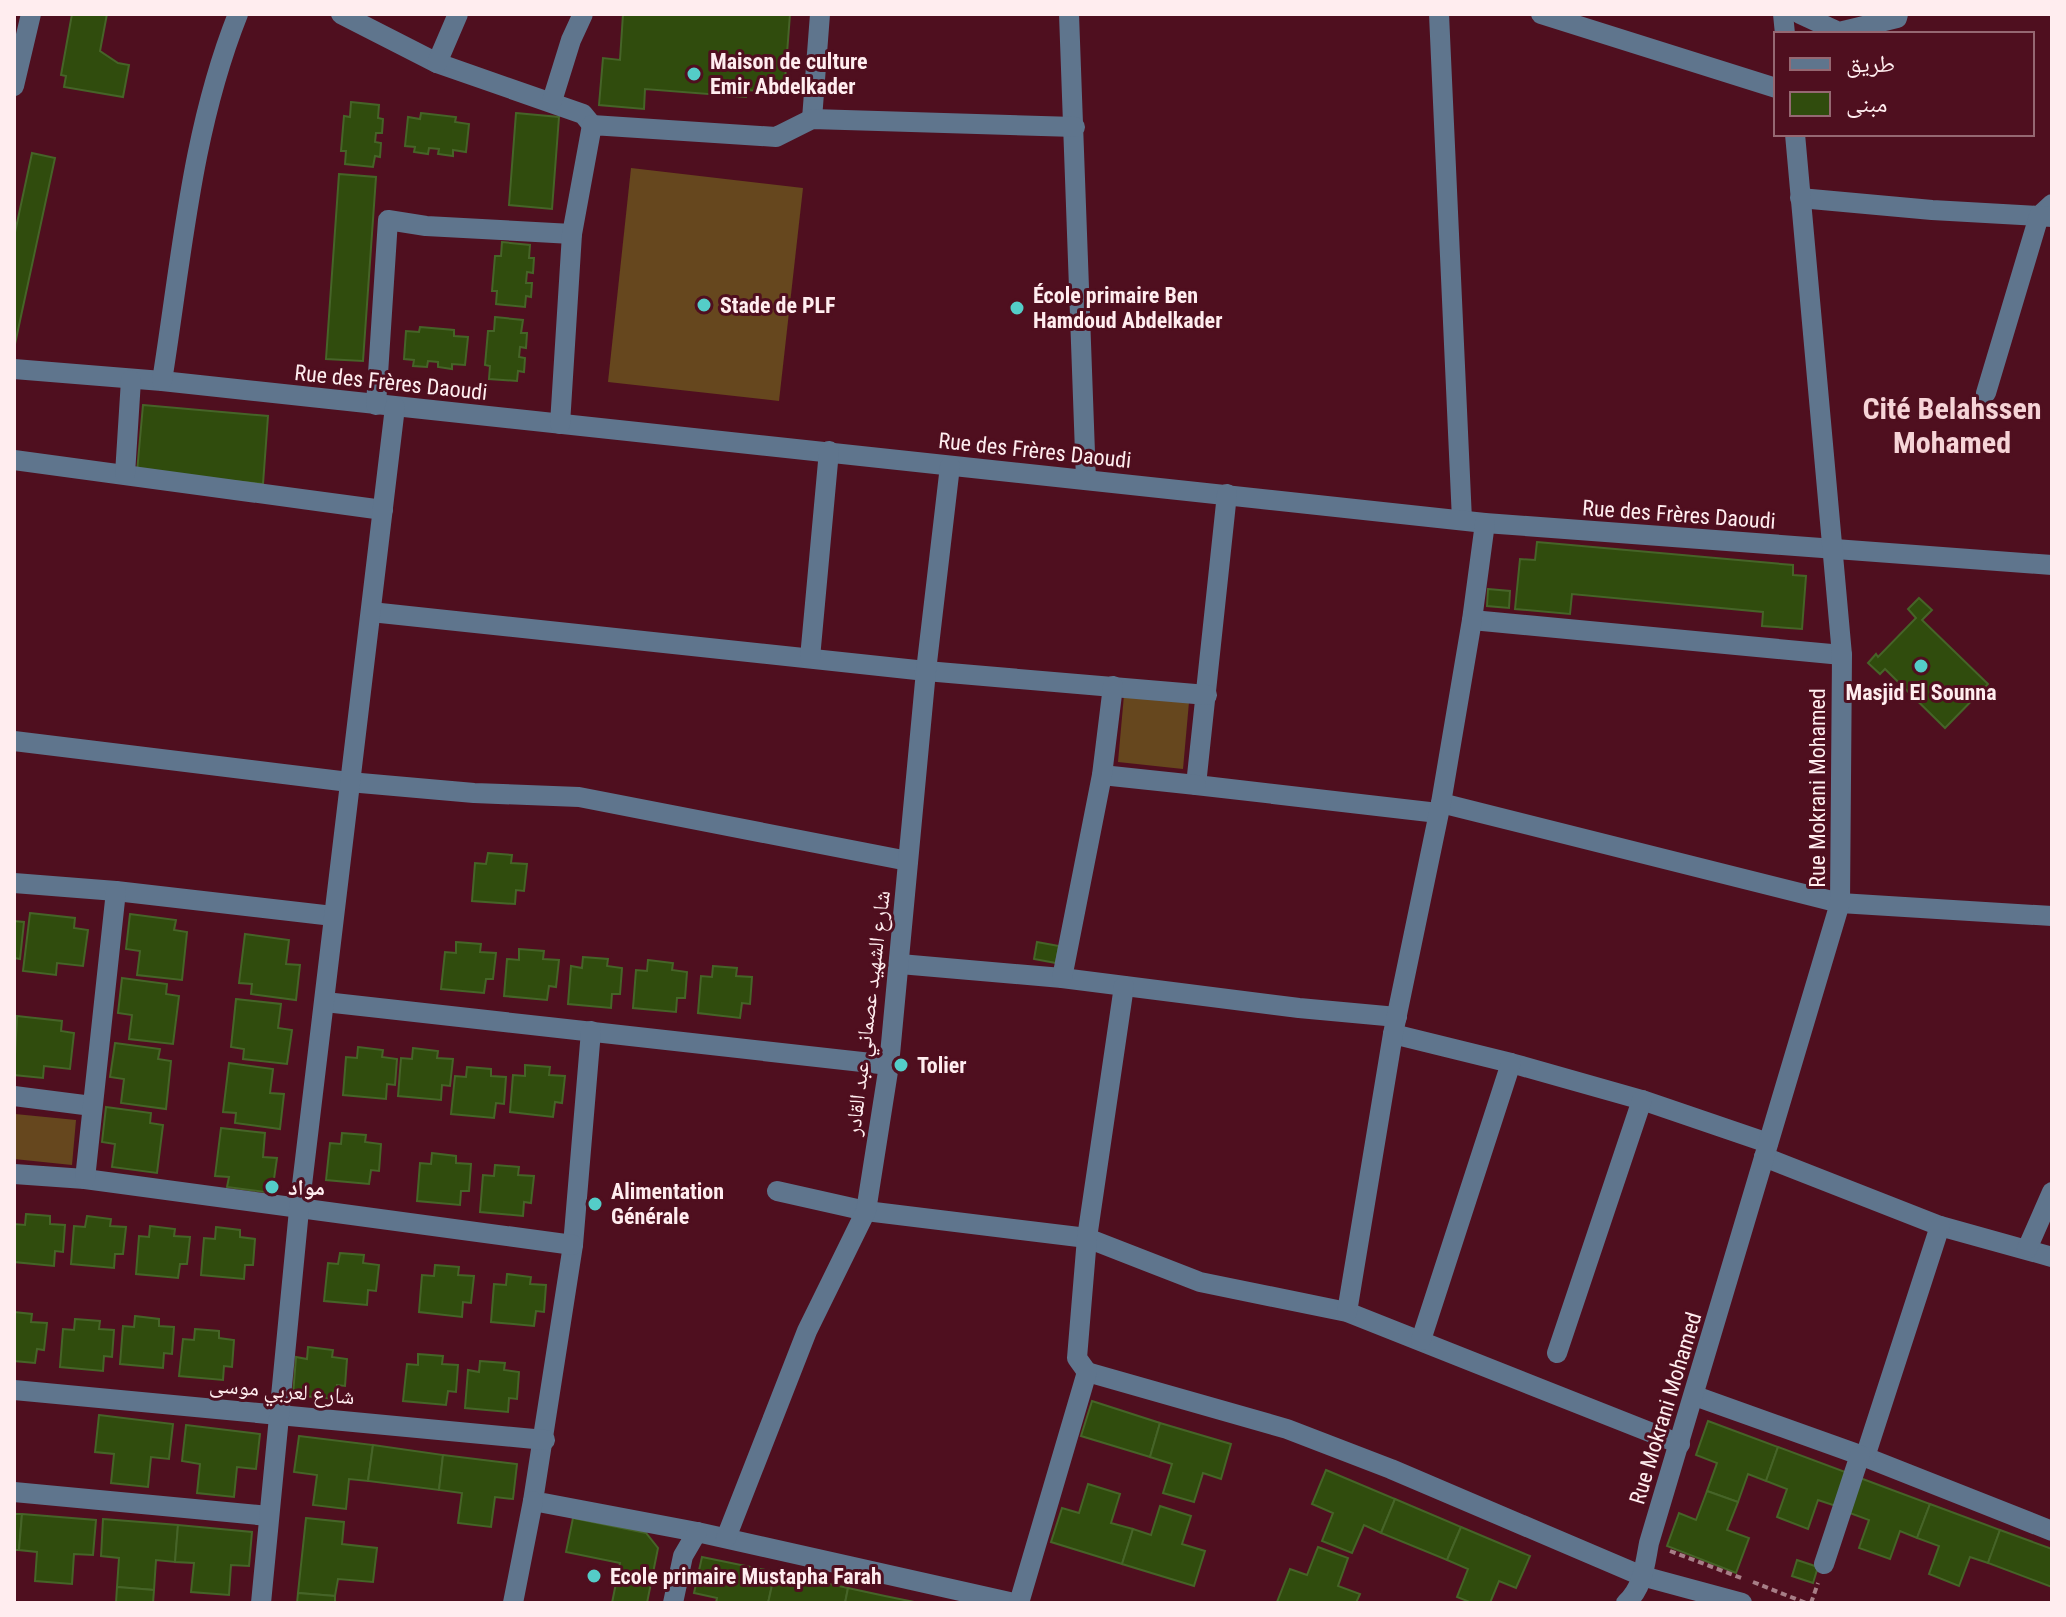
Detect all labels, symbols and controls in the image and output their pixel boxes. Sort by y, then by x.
legend [1774,32,2034,136]
place label: Maison de culture Emir Abdelkader [710,49,868,99]
text: طريق [1846,50,1895,78]
marker: Maison de culture Emir Abdelkader [685,65,703,83]
text: مبنى [1846,90,1887,118]
place label: École primaire Ben Hamdoud Abdelkader [1033,283,1222,333]
place label: Stade de PLF [720,293,836,318]
marker: Stade de PLF [695,296,713,314]
marker: École primaire Ben Hamdoud Abdelkader [1008,299,1026,317]
street label: Rue des Frères Daoudi [293,360,489,405]
district label: Cité Belahssen Mohamed [1862,391,2042,460]
street label: Rue des Frères Daoudi [937,428,1133,473]
street label: Rue des Frères Daoudi [1581,495,1776,534]
marker: Masjid El Sounna [1912,657,1930,675]
place label: Masjid El Sounna [1845,680,1997,705]
street label: Rue Mokrani Mohamed [1805,688,1830,888]
street label: شارع الشهيد عصماني عبد القادر [840,889,899,1139]
place label: Tolier [917,1053,967,1078]
marker: Tolier [892,1056,910,1074]
place label: مواد [288,1175,325,1200]
marker: مواد [263,1178,281,1196]
place label: Alimentation Générale [611,1179,724,1229]
marker: Alimentation Générale [586,1195,604,1213]
street label: Rue Mokrani Mohamed [1624,1309,1707,1507]
street label: شارع لعربي موسى [208,1372,356,1414]
place label: Ecole primaire Mustapha Farah [610,1564,882,1589]
marker: Ecole primaire Mustapha Farah [585,1567,603,1585]

